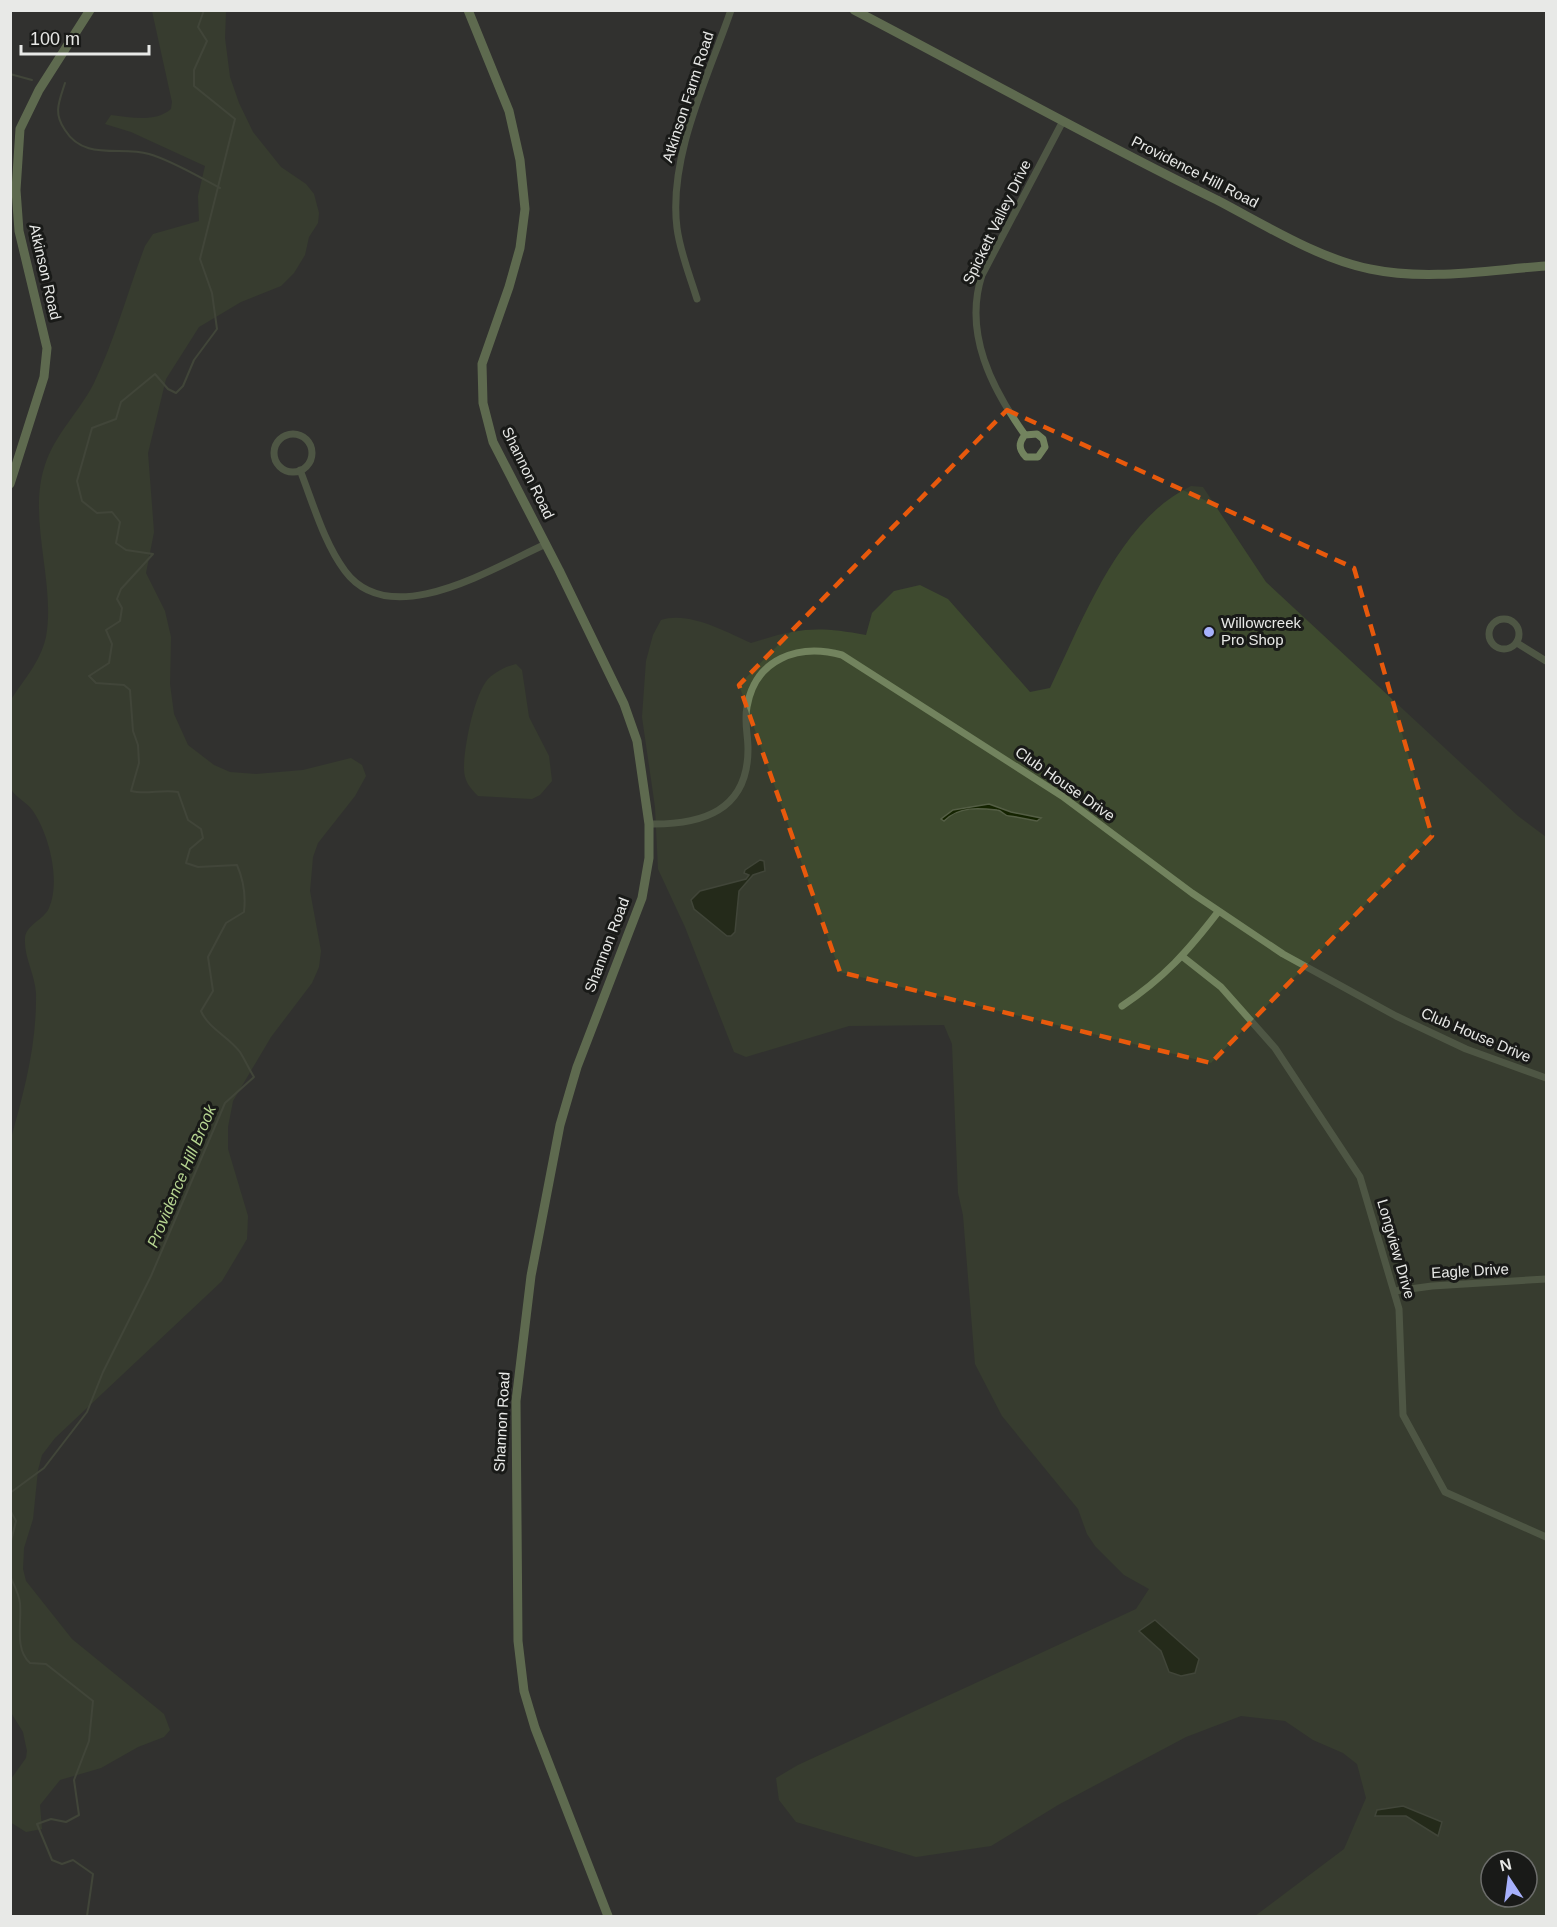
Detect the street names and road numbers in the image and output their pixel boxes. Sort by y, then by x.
street label: Atkinson Farm Road [658,29,717,164]
street label: Providence Hill Road [1129,132,1261,211]
street label: Spickett Valley Drive [959,157,1034,287]
street label: Atkinson Road [26,222,65,321]
street label: Shannon Road [499,424,558,521]
street label: Club House Drive [1012,743,1118,824]
street label: Shannon Road [581,895,632,995]
street label: Club House Drive [1419,1004,1534,1065]
street label: Longview Drive [1374,1197,1419,1300]
street label: Eagle Drive [1431,1260,1509,1281]
street label: Shannon Road [490,1372,513,1472]

